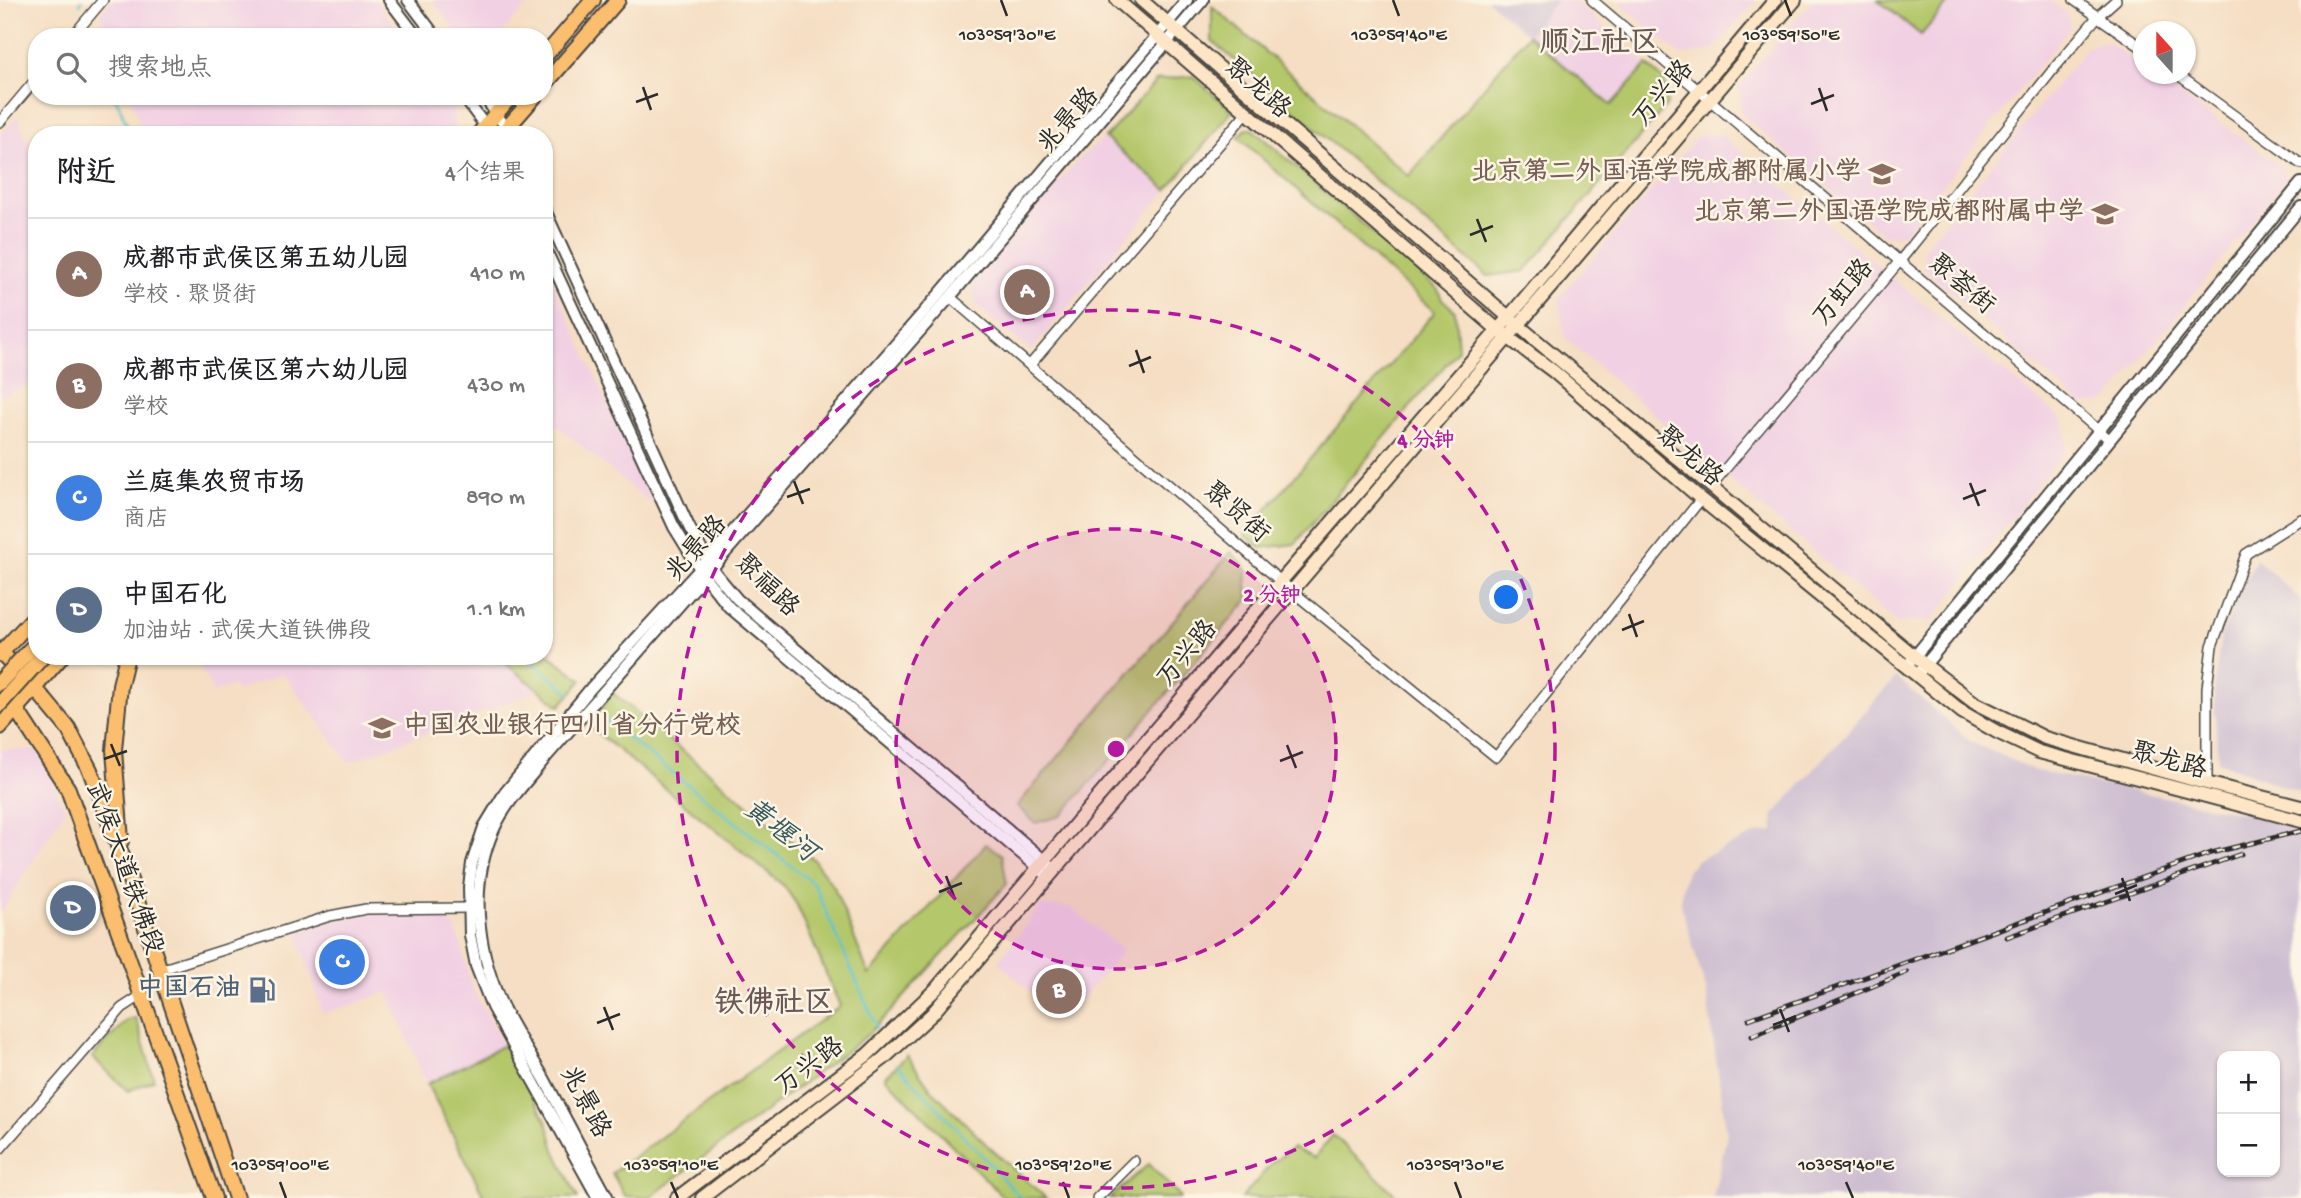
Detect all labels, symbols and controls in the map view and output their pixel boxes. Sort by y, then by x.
north arrow [2133,21,2196,84]
text: 103°59'30"E [958,26,1056,47]
text: 103°59'40"E [1350,26,1447,47]
text: 103°59'50"E [1742,26,1840,47]
district label: 顺江社区 [1540,27,1660,63]
search box [28,28,553,105]
icon: search [52,48,90,86]
street label: 聚龙路 [1216,51,1297,127]
street label: 万兴路 [1627,54,1702,135]
text: 搜索地点 [108,55,212,86]
street label: 兆景路 [1031,81,1107,162]
place label: 北京第二外国语学院成都附属小学 [1471,157,1861,190]
text: 附近 [56,158,116,193]
school or university icon: 北京第二外国语学院成都附属小学 [1867,159,1897,189]
text: 4个结果 [445,161,525,188]
place label: 北京第二外国语学院成都附属中学 [1694,197,2084,230]
school or university icon: 北京第二外国语学院成都附属中学 [2090,199,2120,229]
text: 成都市武侯区第五幼儿园 [123,246,409,277]
street label: 聚荟街 [1920,248,2001,323]
street label: 万虹路 [1807,253,1882,334]
text: A [72,261,86,288]
text: 410 m [470,261,525,288]
pin: A [1004,266,1050,318]
text: 学校 · 聚贤街 [123,283,256,310]
text: 成都市武侯区第六幼儿园 [123,358,409,389]
text: B [73,373,85,400]
text: 430 m [467,373,525,400]
text: 学校 [123,395,169,422]
street label: 聚龙路 [1648,419,1729,495]
text: 4 分钟 [1397,429,1454,455]
text: 兰庭集农贸市场 [123,470,305,501]
street label: 聚贤街 [1195,476,1275,551]
text: C [73,485,85,512]
text: 890 m [466,485,525,512]
text: 商店 [123,507,169,534]
street label: 兆景路 [659,509,735,590]
street label: 聚福路 [726,547,805,625]
your location [1489,580,1523,614]
text: 中国石化 [123,582,227,613]
text: 2 分钟 [1243,584,1301,610]
text: D [72,597,87,624]
text: 1.1 km [467,597,525,624]
street label: 万兴路 [1151,614,1226,695]
text: 加油站 · 武侯大道铁佛段 [123,619,371,646]
place label: 中国农业银行四川省分行党校 [403,711,741,744]
school or university icon: 中国农业银行四川省分行党校 [367,713,397,743]
street label: 聚龙路 [2126,736,2210,788]
centre of rings [1104,737,1128,761]
street label: 武侯大道铁佛段 [76,777,170,960]
water label: 黄堰河 [736,792,826,873]
pin: D [50,882,96,934]
pin: C [319,936,365,988]
pin: B [1036,965,1082,1017]
place label: 中国石油 [137,973,241,1006]
fuel station icon: 中国石油 [247,975,277,1005]
district label: 铁佛社区 [714,986,834,1023]
street label: 万兴路 [769,1031,851,1104]
map controls [2217,1051,2280,1177]
button: + [2217,1051,2280,1114]
street label: 兆景路 [551,1060,617,1145]
button: − [2217,1114,2280,1177]
text: 103°59'00"E [230,1156,329,1177]
text: 103°59'10"E [623,1156,719,1177]
text: 103°59'20"E [1014,1156,1112,1177]
text: 103°59'30"E [1406,1156,1504,1177]
text: 103°59'40"E [1797,1156,1894,1177]

